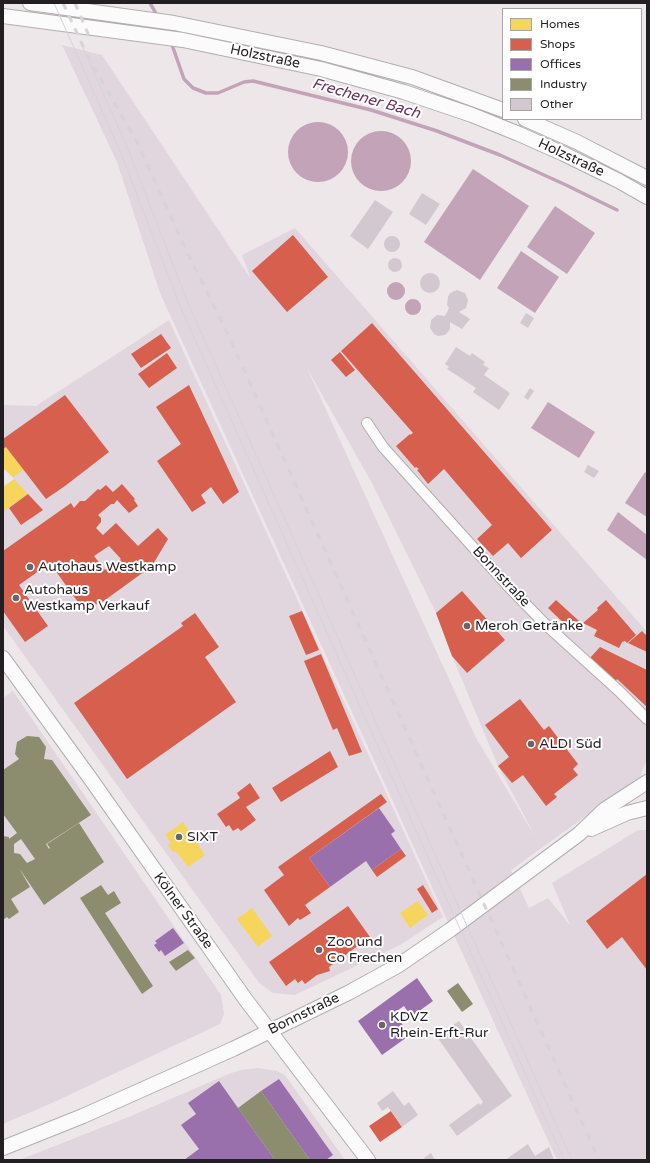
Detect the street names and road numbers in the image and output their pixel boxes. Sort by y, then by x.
street label: Holzstraße [229,41,301,73]
street label: Holzstraße [535,135,607,181]
street label: Bonnstraße [469,543,533,611]
street label: Kölner Straße [150,870,216,952]
street label: Bonnstraße [266,990,342,1038]

